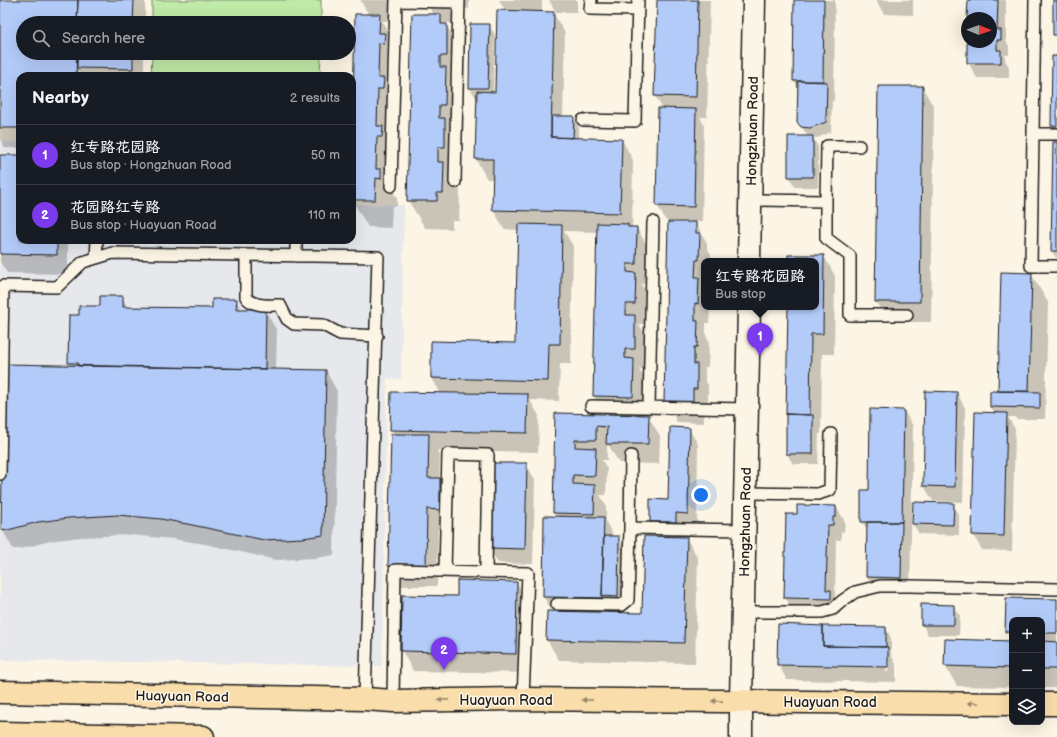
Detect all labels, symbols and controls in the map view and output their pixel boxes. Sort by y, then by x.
north arrow [961,12,997,48]
search box [16,16,356,60]
icon: search [30,27,52,49]
text: Search here [62,29,145,48]
street label: Hongzhuan Road [743,76,762,186]
text: Nearby [32,88,89,108]
text: 2 results [290,90,340,106]
text: 红专路花园路 [70,138,160,157]
text: 1 [42,147,48,163]
text: 50 m [311,147,340,163]
text: Bus stop · Hongzhuan Road [70,157,231,173]
text: 花园路红专路 [70,198,160,217]
text: 2 [41,207,49,223]
text: 110 m [308,207,340,223]
text: Bus stop · Huayuan Road [70,217,216,233]
popup [701,258,819,310]
text: 红专路花园路 [715,267,805,286]
text: Bus stop [715,286,766,302]
pin: 1 [747,323,773,356]
street label: Hongzhuan Road [736,467,755,577]
your location [691,485,711,505]
map controls [1009,617,1045,725]
button: + [1009,617,1045,653]
pin: 2 [431,637,457,670]
button: − [1009,653,1045,689]
street label: Huayuan Road [135,687,229,706]
button: layers [1009,689,1045,725]
street label: Huayuan Road [459,692,553,709]
street label: Huayuan Road [783,694,877,711]
one-way arrow [436,697,449,703]
one-way arrow [580,697,593,703]
one-way arrow [710,698,723,704]
one-way arrow [966,700,979,706]

